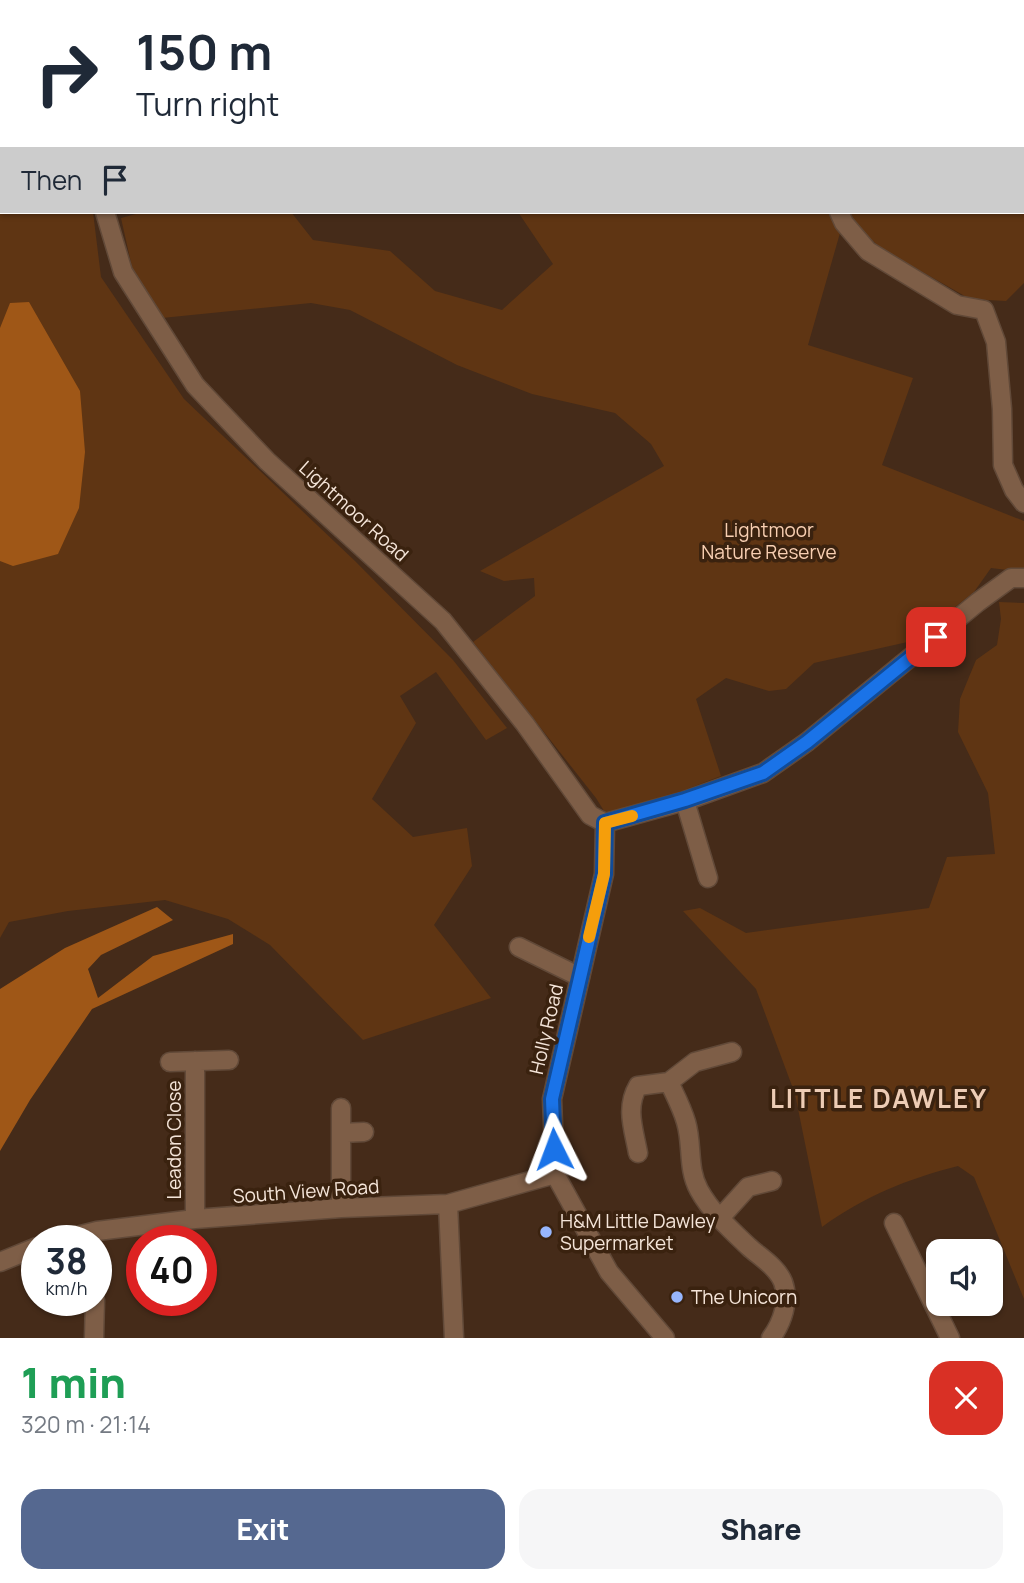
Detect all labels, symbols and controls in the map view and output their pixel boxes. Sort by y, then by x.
text: 150 m [136,18,272,85]
icon: right [21,28,112,119]
text: Turn right [136,82,279,126]
icon: arrive [96,161,134,199]
text: Then [21,162,82,198]
street label: Lightmoor Road [294,455,414,567]
park label: Lightmoor Nature Reserve [701,517,837,565]
pin [906,607,966,667]
icon: arrive [917,618,955,656]
street label: Holly Road [523,981,569,1077]
street label: Leadon Close [161,1080,187,1200]
district label: LITTLE DAWLEY [770,1080,988,1116]
position arrow [517,1112,591,1186]
street label: South View Road [232,1173,380,1209]
place label: H&M Little Dawley Supermarket [560,1208,716,1256]
marker: H&M Little Dawley Supermarket [538,1224,554,1240]
speed limit sign: 40 [126,1225,217,1316]
text: 38 [46,1237,87,1285]
map controls [926,1239,1003,1316]
button: sound [926,1239,1003,1316]
text: km/h [46,1276,87,1300]
place label: The Unicorn [691,1284,797,1310]
marker: The Unicorn [669,1289,685,1305]
text: 1 min [21,1353,126,1411]
button: close [929,1361,1003,1435]
text: 320 m · 21:14 [21,1408,151,1440]
button: Exit [21,1489,505,1569]
button: Share [519,1489,1003,1569]

